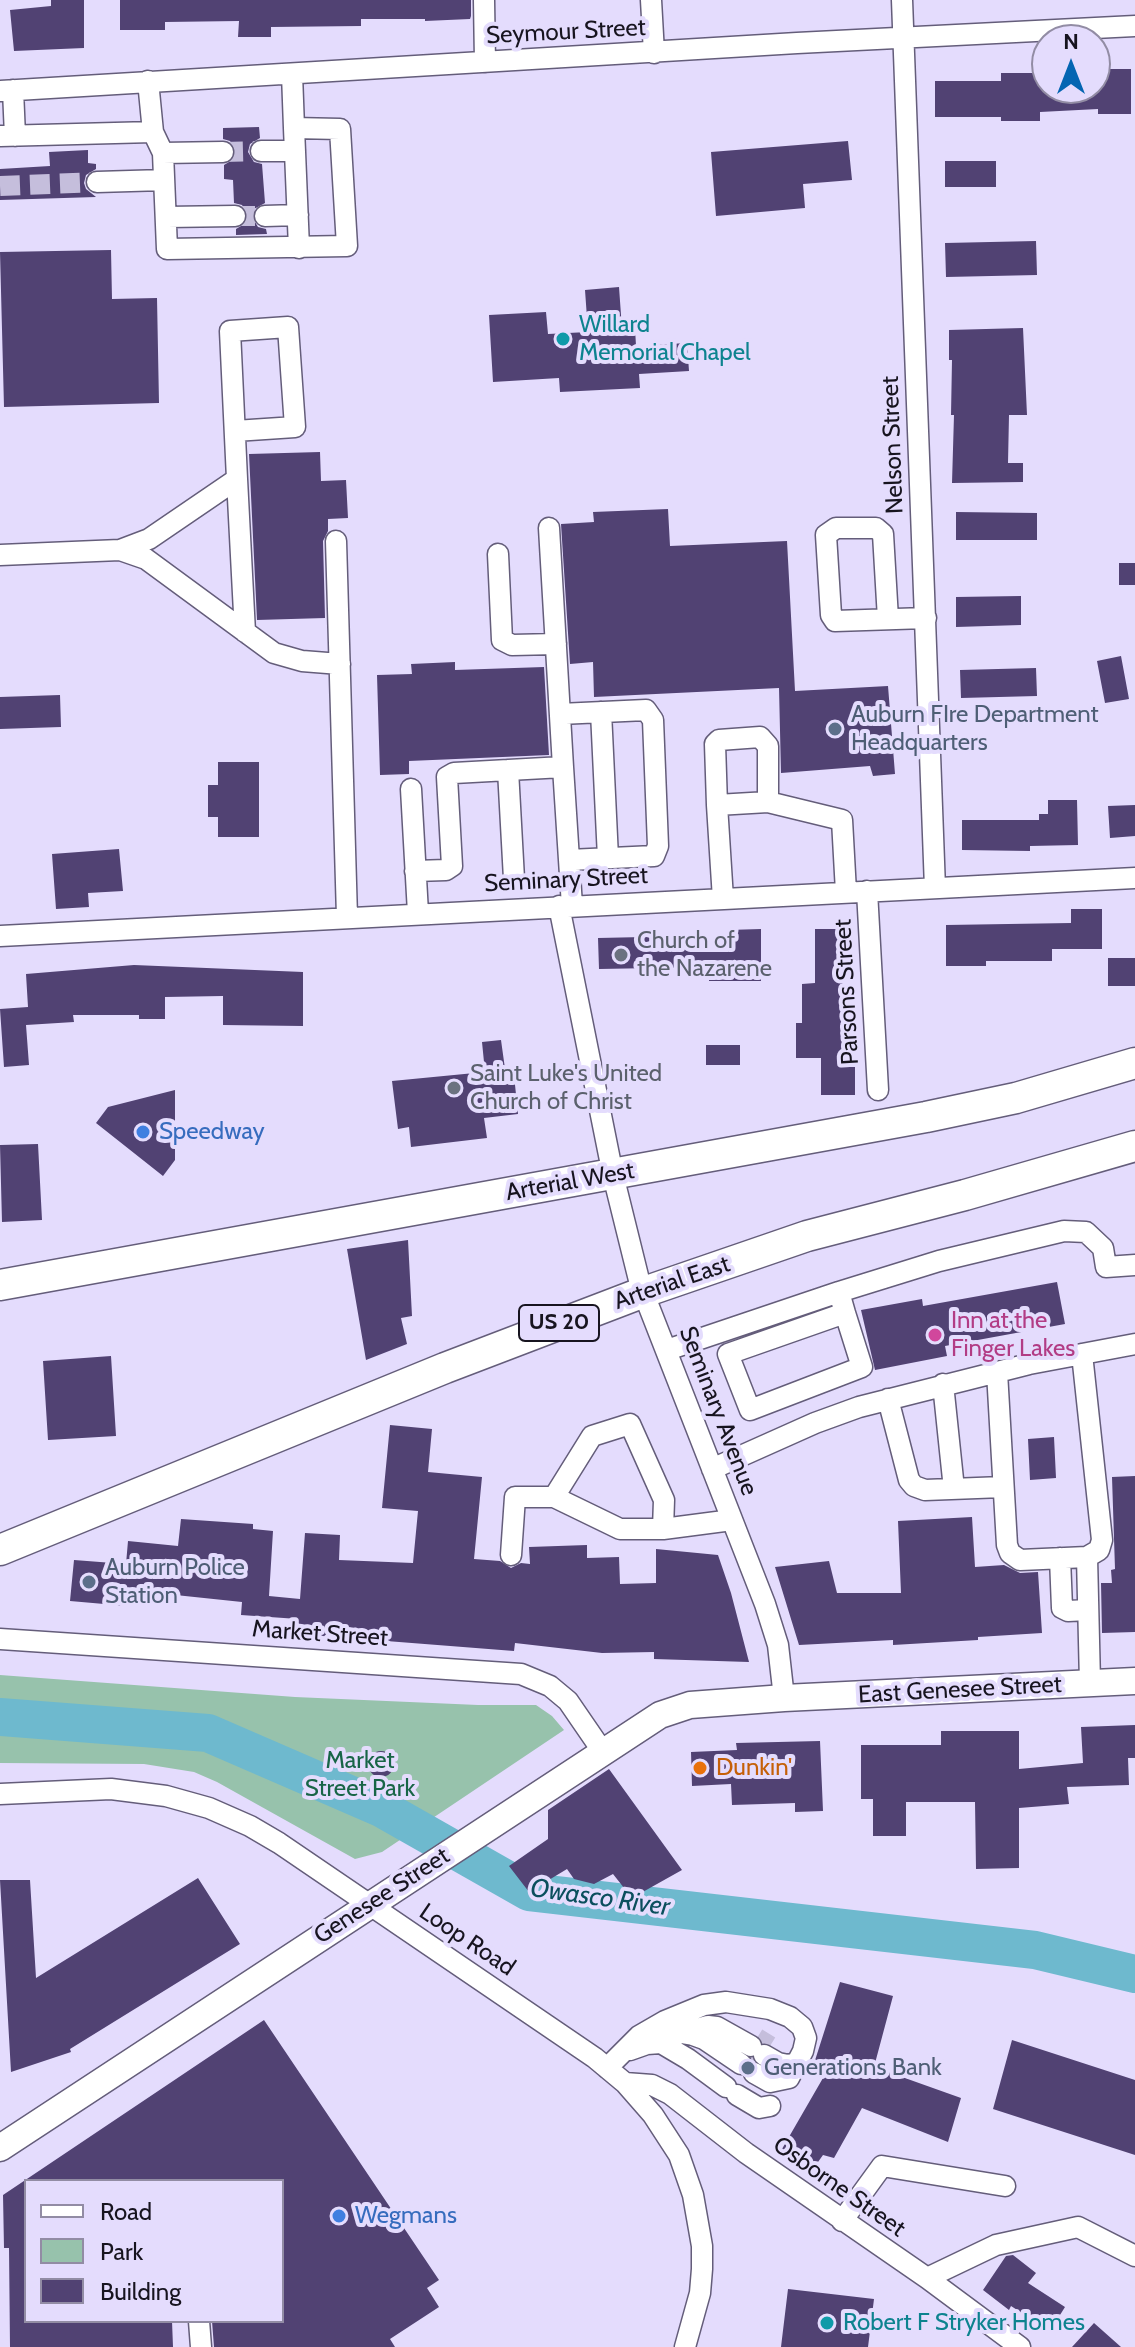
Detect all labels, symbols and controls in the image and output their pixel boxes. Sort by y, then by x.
street label: Seymour Street [485,13,647,51]
north arrow [1031,24,1111,104]
text: N [1063,28,1079,55]
place label: Willard Memorial Chapel [579,311,751,367]
marker: Willard Memorial Chapel [554,330,572,348]
street label: Nelson Street [876,375,910,515]
place label: Auburn FIre Department Headquarters [851,701,1099,757]
marker: Auburn FIre Department Headquarters [826,720,844,738]
street label: Seminary Street [483,861,649,899]
street label: Parsons Street [829,918,865,1066]
place label: Church of the Nazarene [637,927,772,983]
marker: Church of the Nazarene [612,946,630,964]
place label: Saint Luke's United Church of Christ [470,1060,662,1116]
marker: Saint Luke's United Church of Christ [445,1079,463,1097]
place label: Speedway [159,1118,265,1146]
marker: Speedway [134,1123,152,1141]
street label: Arterial West [503,1157,637,1207]
street label: Arterial East [610,1250,734,1316]
road number: US 20 [519,1305,599,1341]
place label: Inn at the Finger Lakes [951,1307,1075,1363]
street label: Seminary Avenue [673,1322,763,1500]
marker: Inn at the Finger Lakes [926,1326,944,1344]
place label: Auburn Police Station [105,1554,245,1610]
marker: Auburn Police Station [80,1573,98,1591]
street label: Market Street [251,1615,389,1653]
street label: East Genesee Street [857,1670,1063,1710]
park label: Market Street Park [305,1747,415,1803]
place label: Dunkin' [716,1754,792,1782]
marker: Dunkin' [691,1759,709,1777]
street label: Genesee Street [309,1842,455,1950]
water label: Owasco River [528,1873,672,1923]
street label: Loop Road [414,1898,520,1982]
place label: Generations Bank [764,2054,942,2082]
marker: Generations Bank [739,2059,757,2077]
street label: Osborne Street [767,2131,911,2243]
legend [24,2179,284,2323]
text: Road [100,2197,152,2226]
place label: Wegmans [355,2202,457,2230]
marker: Wegmans [330,2207,348,2225]
text: Park [100,2237,143,2266]
text: Building [100,2277,181,2306]
place label: Robert F Stryker Homes [843,2309,1085,2337]
marker: Robert F Stryker Homes [818,2314,836,2332]

